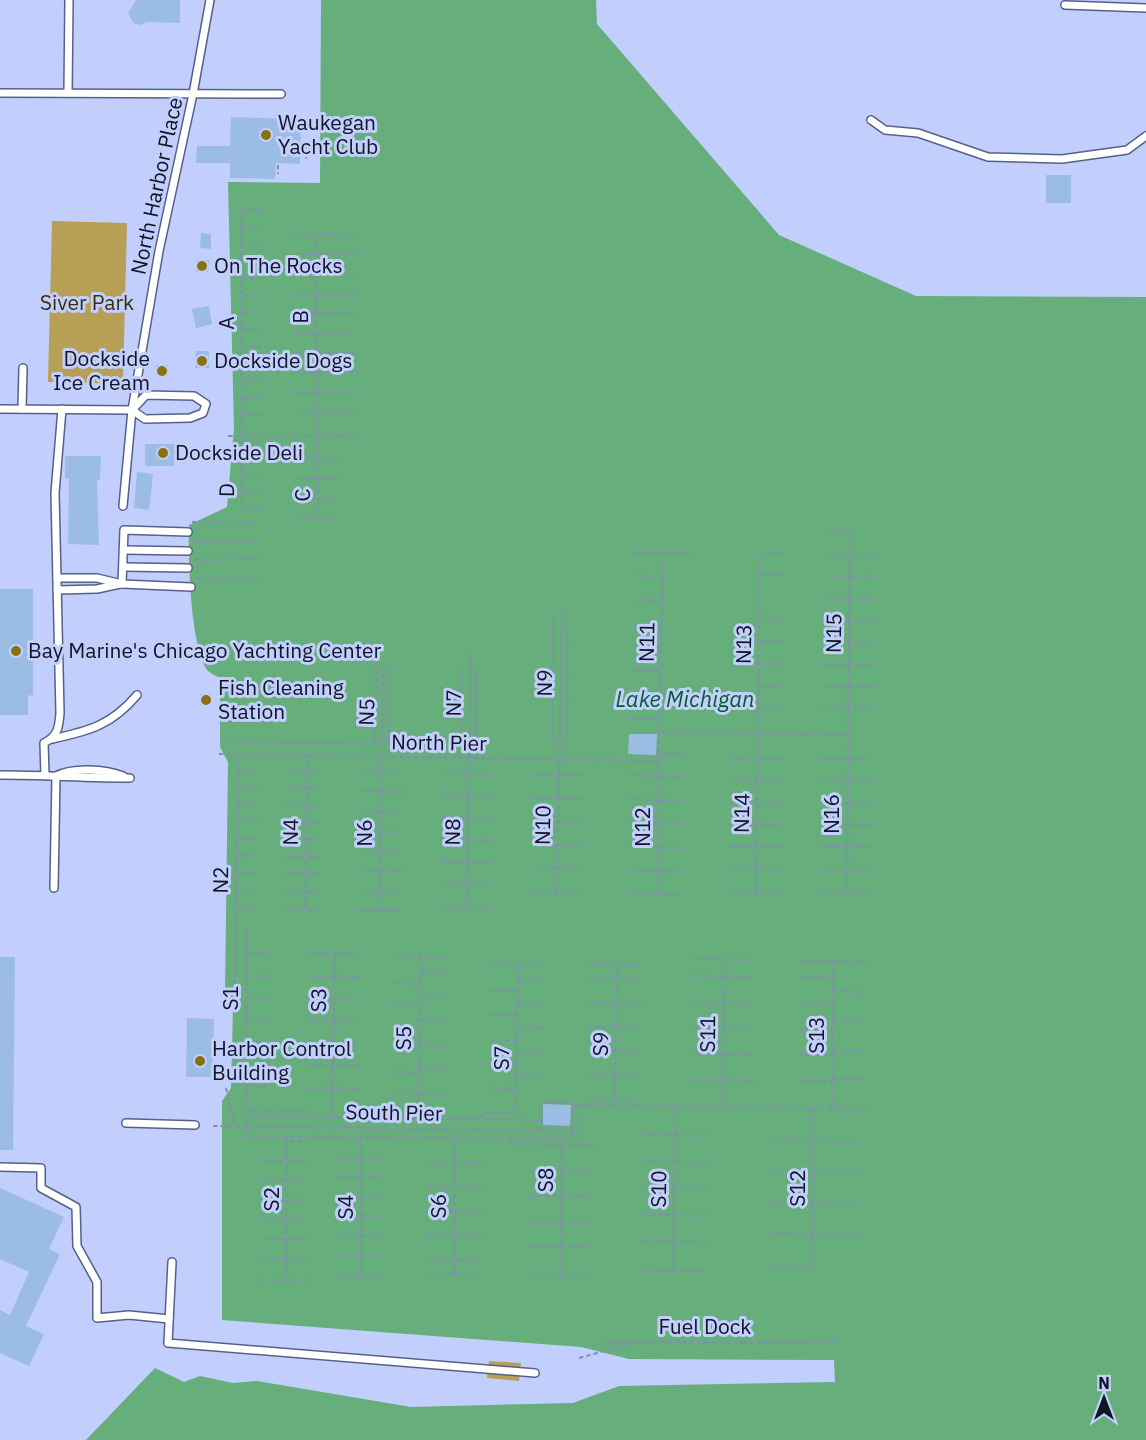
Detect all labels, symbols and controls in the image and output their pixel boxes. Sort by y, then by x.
street label: North Harbor Place [124,95,188,277]
place label: Waukegan Yacht Club [278,108,378,160]
marker: Waukegan Yacht Club [259,128,273,142]
place label: On The Rocks [214,251,343,279]
marker: On The Rocks [195,259,209,273]
park label: Siver Park [40,288,134,316]
street label: B [286,310,314,324]
street label: A [212,316,240,330]
place label: Dockside Ice Cream [53,344,150,396]
place label: Dockside Dogs [214,346,353,374]
marker: Dockside Dogs [195,354,209,368]
marker: Dockside Ice Cream [155,364,169,378]
place label: Dockside Deli [175,438,303,466]
marker: Dockside Deli [156,446,170,460]
street label: D [212,483,240,497]
street label: C [288,488,316,502]
street label: N15 [819,613,847,653]
street label: N11 [632,622,660,662]
street label: N13 [729,624,757,664]
place label: Bay Marine's Chicago Yachting Center [28,636,381,664]
marker: Bay Marine's Chicago Yachting Center [9,644,23,658]
street label: N9 [530,669,558,697]
place label: Fish Cleaning Station [218,673,344,725]
water label: Lake Michigan [615,684,755,713]
street label: N7 [439,689,467,717]
marker: Fish Cleaning Station [199,693,213,707]
street label: N5 [352,698,380,726]
street label: North Pier [391,727,487,757]
street label: N14 [727,793,755,833]
street label: N16 [817,794,845,834]
street label: N10 [528,805,556,845]
street label: N12 [628,807,656,847]
street label: N4 [276,818,304,846]
street label: N8 [438,818,466,846]
street label: N6 [350,819,378,847]
street label: N2 [206,866,234,894]
street label: S1 [216,986,244,1010]
street label: S3 [304,987,332,1013]
street label: S11 [693,1015,721,1053]
street label: S13 [802,1016,830,1054]
street label: S5 [389,1025,417,1051]
street label: S9 [586,1031,614,1057]
place label: Harbor Control Building [212,1034,352,1086]
street label: S7 [487,1045,515,1071]
marker: Harbor Control Building [193,1054,207,1068]
street label: South Pier [345,1097,443,1127]
street label: S8 [531,1167,559,1193]
street label: S12 [783,1169,811,1207]
street label: S10 [644,1170,672,1208]
street label: S2 [257,1187,285,1211]
street label: S6 [424,1194,452,1218]
street label: S4 [331,1195,359,1219]
street label: Fuel Dock [659,1312,751,1340]
north arrow [1074,1368,1134,1428]
text: N [1098,1373,1110,1393]

